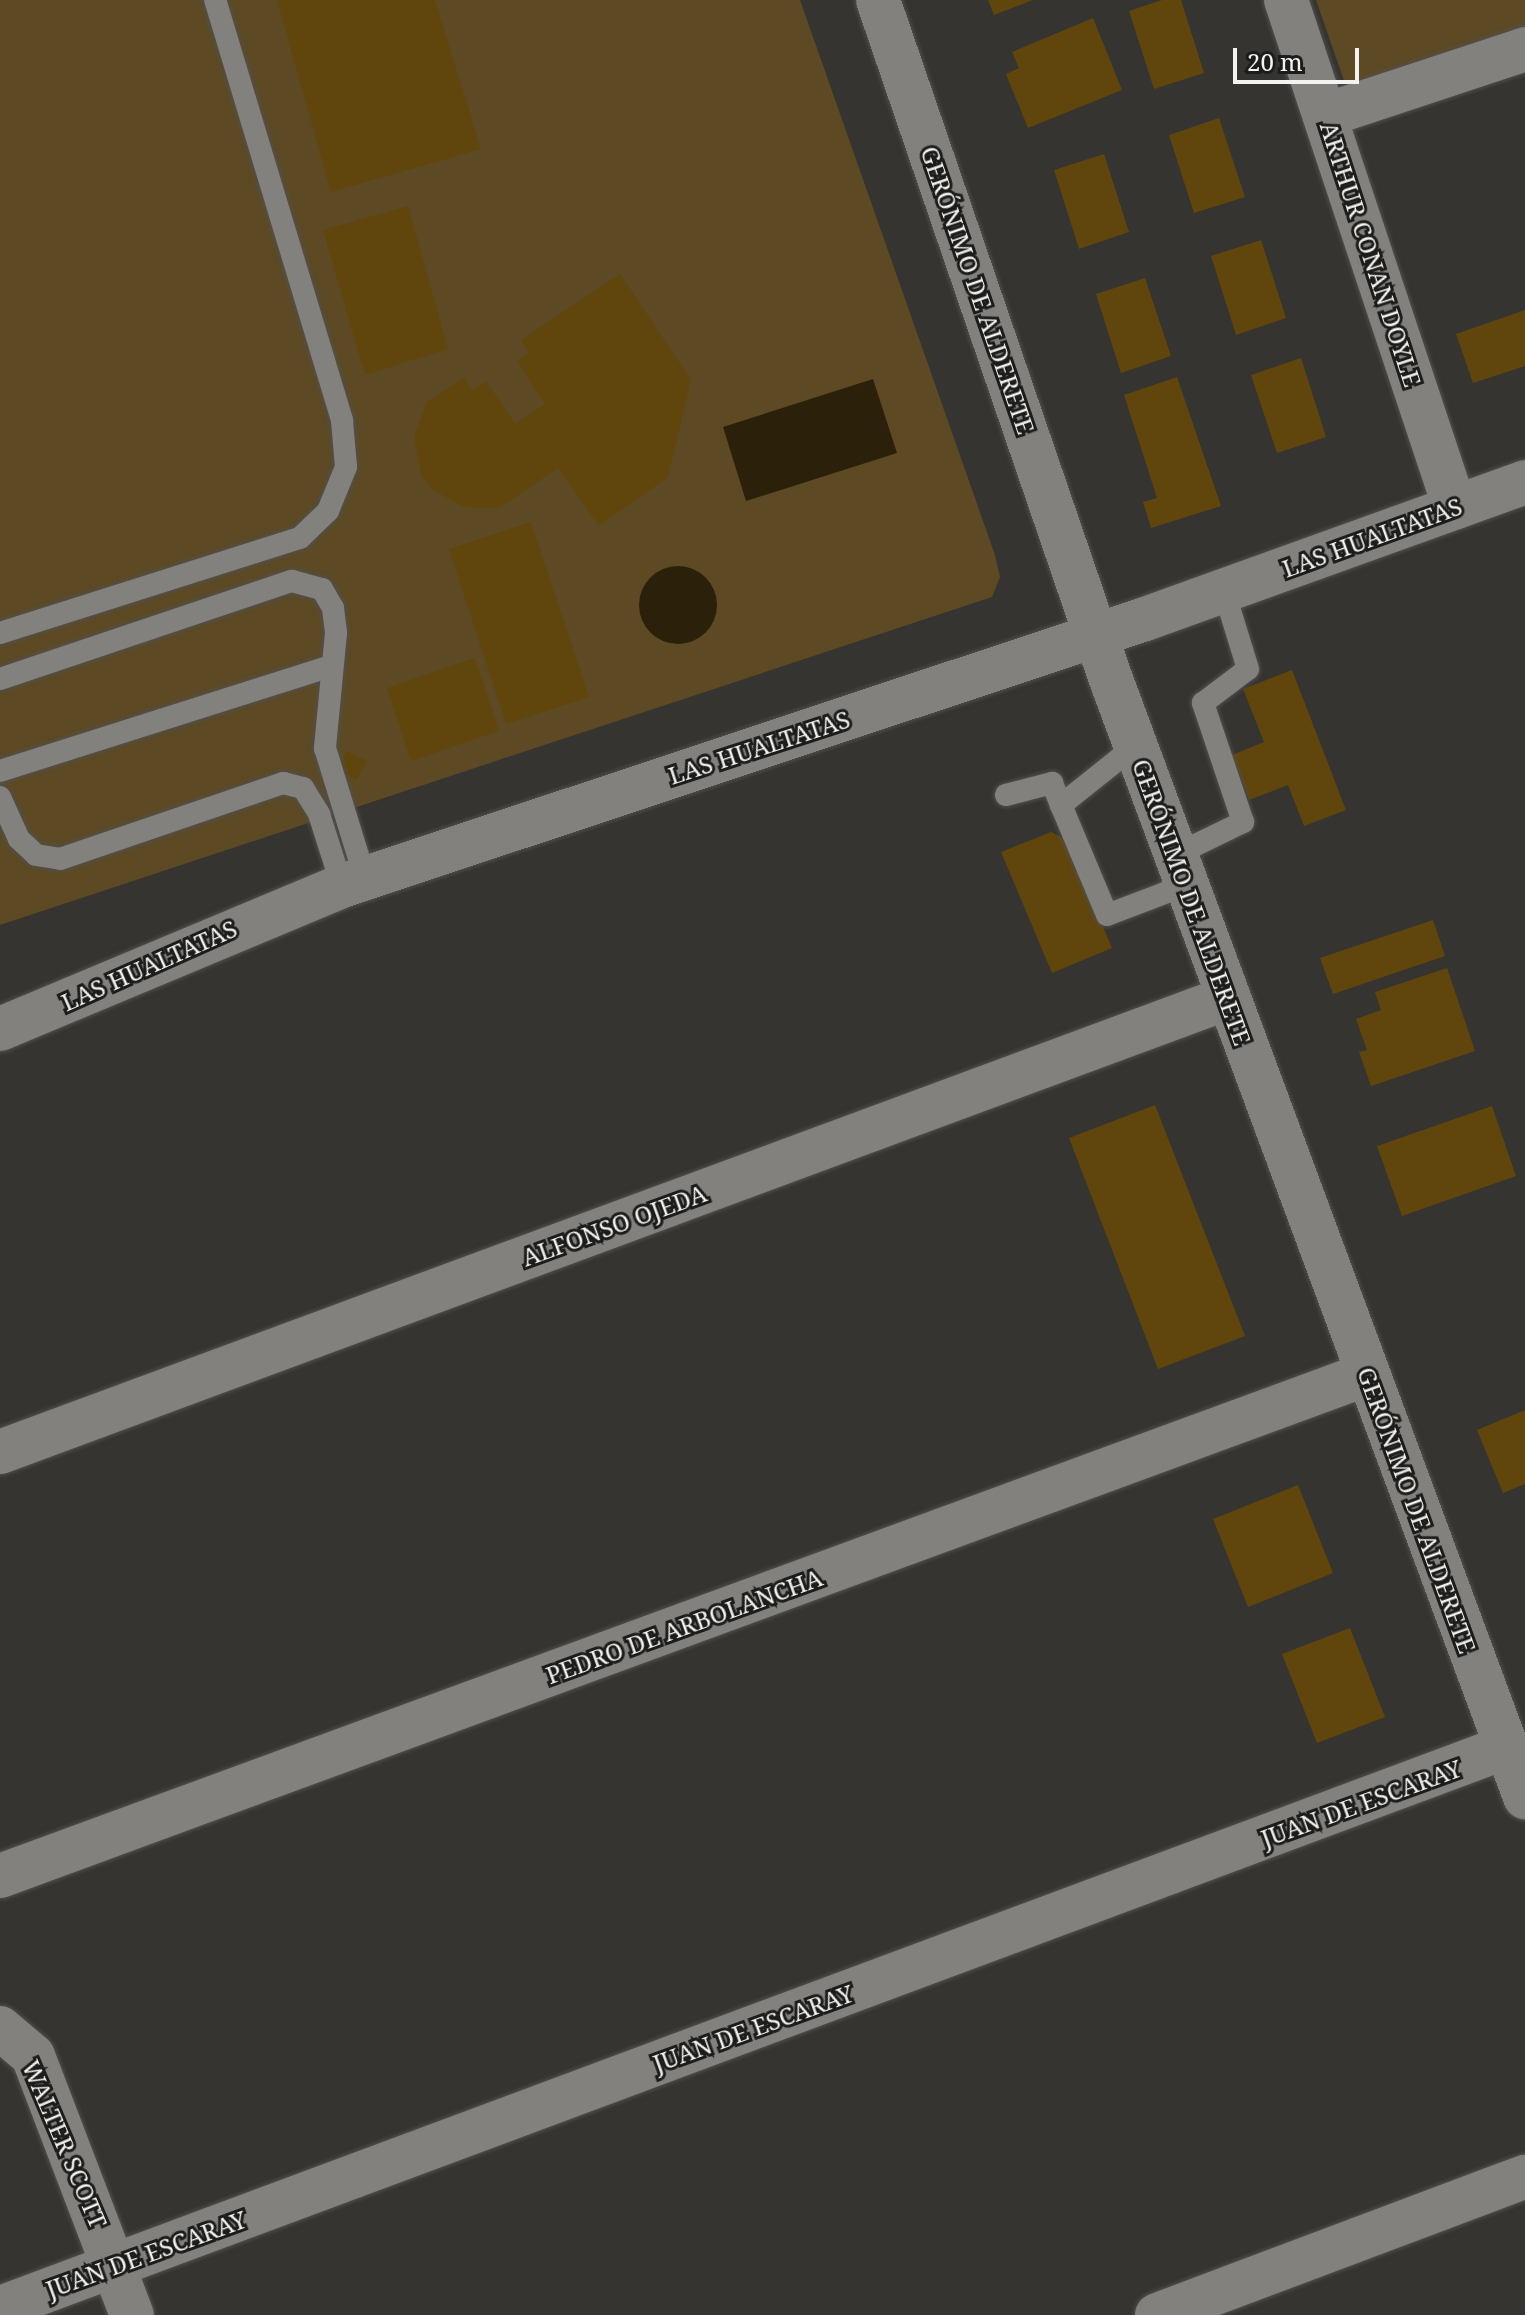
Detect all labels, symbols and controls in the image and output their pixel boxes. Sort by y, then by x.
scale bar [1237,32,1363,82]
text: 20 m [1247,45,1303,78]
street label: ARTHUR CONAN DOYLE [1315,118,1427,390]
street label: GERÓNIMO DE ALDERETE [915,142,1041,438]
street label: LAS HUALTATAS [1278,491,1466,583]
street label: LAS HUALTATAS [665,704,853,790]
street label: GERÓNIMO DE ALDERETE [1127,755,1257,1049]
street label: LAS HUALTATAS [57,913,241,1017]
street label: ALFONSO OJEDA [518,1178,710,1272]
street label: GERÓNIMO DE ALDERETE [1352,1363,1482,1657]
street label: PEDRO DE ARBOLANCHA [542,1563,826,1689]
street label: JUAN DE ESCARAY [1257,1753,1465,1853]
street label: JUAN DE ESCARAY [649,1978,857,2078]
street label: WALTER SCOTT [17,2056,113,2232]
street label: JUAN DE ESCARAY [42,2204,250,2304]

